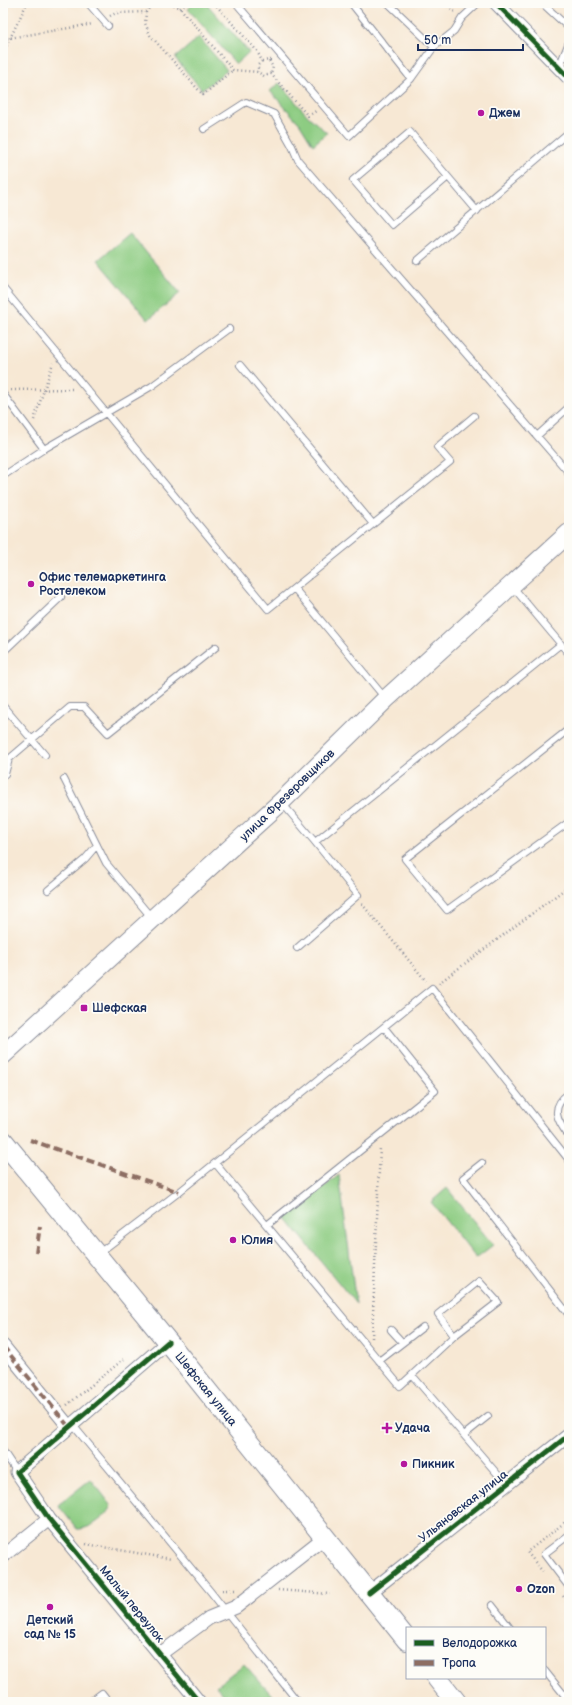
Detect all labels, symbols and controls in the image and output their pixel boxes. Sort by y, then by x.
scale bar [418,26,523,52]
text: 50 m [424,33,451,48]
place label: Джем [489,106,521,121]
marker: Джем [476,108,486,118]
place label: Офис телемаркетинга Ростелеком [39,570,167,599]
marker: Офис телемаркетинга Ростелеком [26,579,36,589]
street label: улица Фрезеровщиков [237,746,338,845]
place label: Шефская [92,1001,147,1016]
marker: Шефская [79,1003,89,1013]
place label: Юлия [241,1233,273,1248]
marker: Юлия [228,1235,238,1245]
street label: Шефская улица [171,1349,240,1429]
place label: Удача [395,1421,431,1436]
marker: Удача [382,1423,392,1433]
place label: Пикник [412,1457,455,1472]
marker: Пикник [399,1459,409,1469]
street label: Ульяновская улица [416,1467,511,1546]
street label: Малый переулок [96,1563,168,1646]
place label: Ozon [527,1582,555,1597]
marker: Ozon [514,1584,524,1594]
marker: Детский сад № 15 [45,1602,55,1612]
place label: Детский сад № 15 [24,1613,76,1642]
legend [406,1627,546,1679]
text: Велодорожка [442,1636,517,1651]
text: Тропа [442,1656,476,1671]

